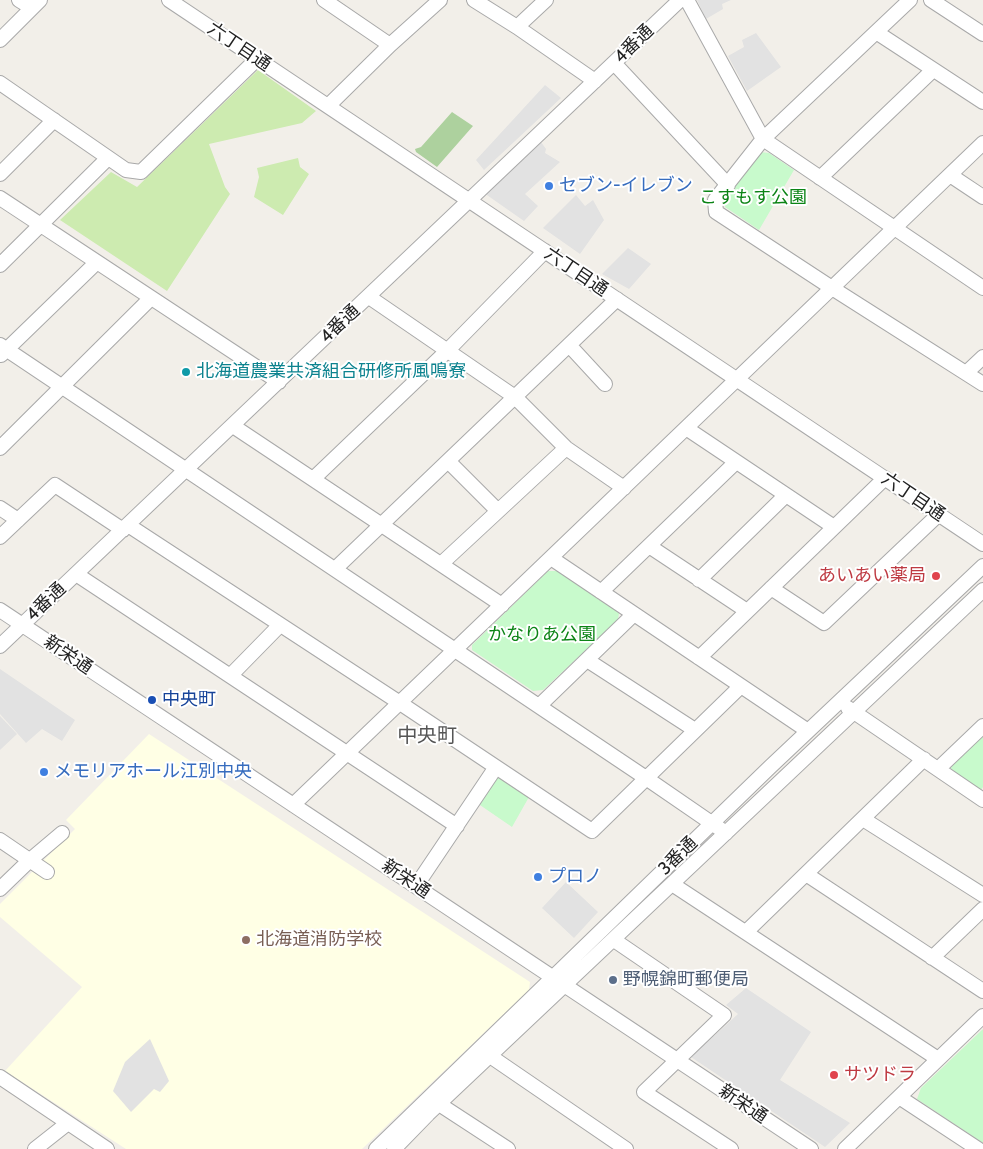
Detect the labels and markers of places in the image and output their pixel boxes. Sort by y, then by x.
place label: セブン-イレブン [559,175,693,197]
marker: セブン-イレブン [543,180,555,192]
place label: 北海道農業共済組合研修所風鳴寮 [196,361,466,383]
marker: 北海道農業共済組合研修所風鳴寮 [180,366,192,378]
place label: あいあい薬局 [818,565,926,587]
marker: あいあい薬局 [930,570,942,582]
place label: 中央町 [162,689,216,711]
marker: 中央町 [146,694,158,706]
place label: メモリアホール江別中央 [54,761,252,783]
marker: メモリアホール江別中央 [38,766,50,778]
place label: プロノ [548,866,602,888]
marker: プロノ [532,871,544,883]
place label: 北海道消防学校 [256,929,382,951]
marker: 北海道消防学校 [240,934,252,946]
place label: 野幌錦町郵便局 [623,969,749,991]
marker: 野幌錦町郵便局 [607,974,619,986]
place label: サツドラ [844,1064,916,1086]
marker: サツドラ [828,1069,840,1081]

